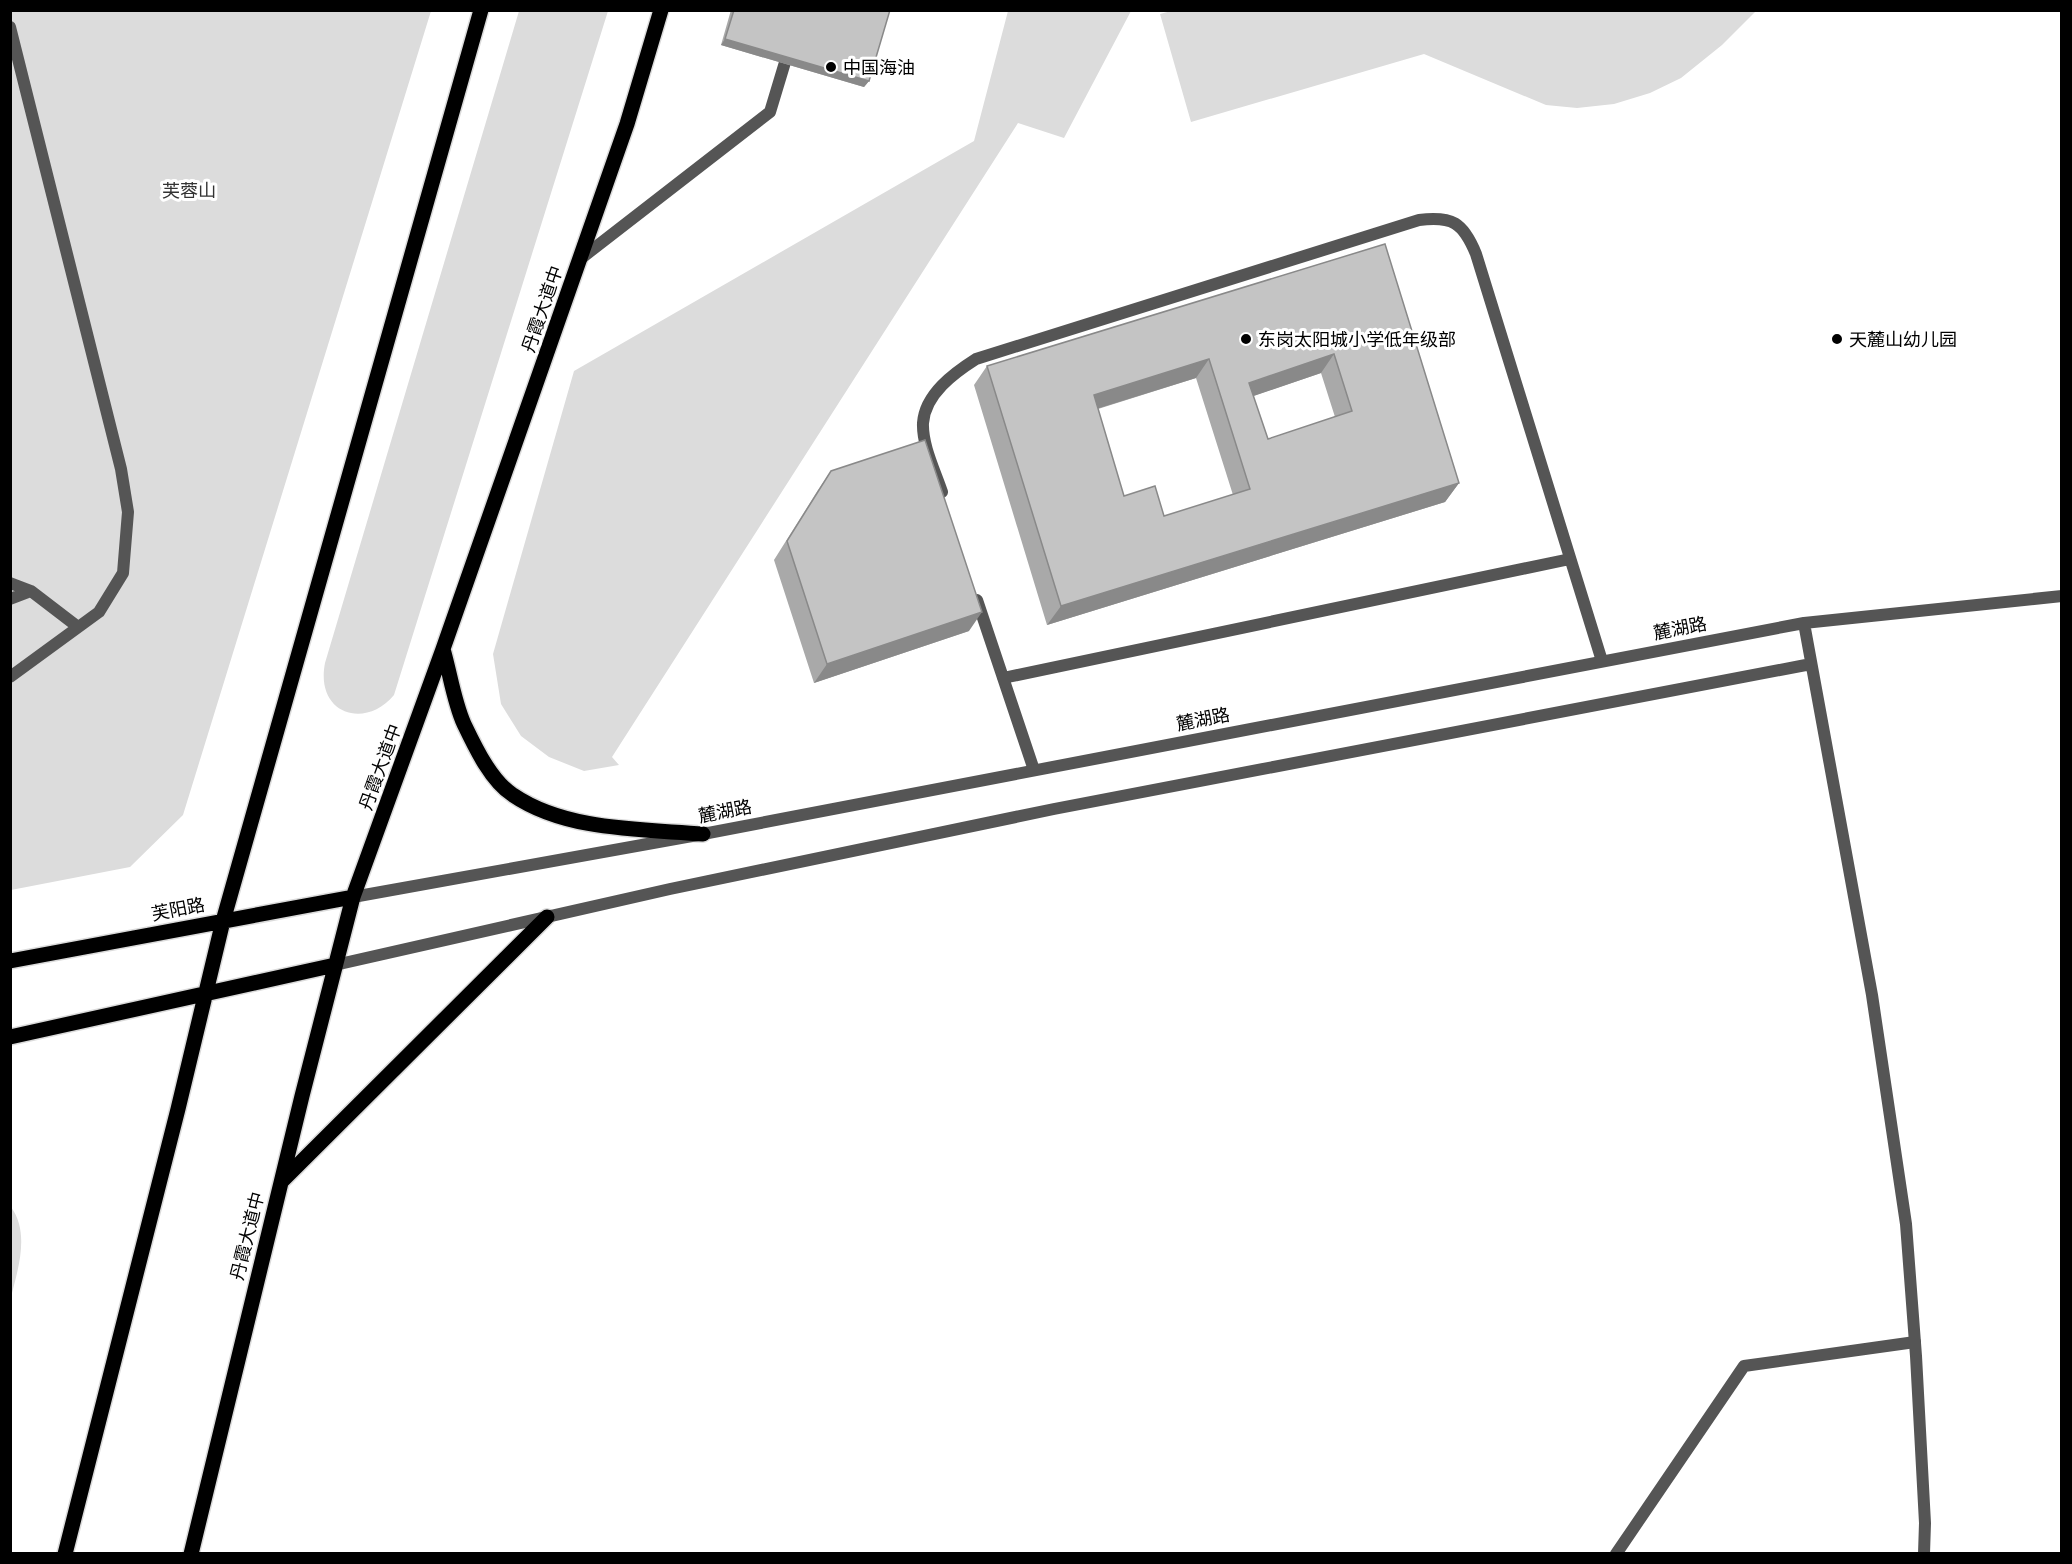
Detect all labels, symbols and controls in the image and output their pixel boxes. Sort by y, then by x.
place label: 中国海油 [843,57,915,78]
marker: 中国海油 [824,60,838,74]
park label: 芙蓉山 [162,180,216,201]
street label: 丹霞大道中 [517,263,567,355]
place label: 东岗太阳城小学低年级部 [1258,329,1456,350]
place label: 天麓山幼儿园 [1849,329,1957,350]
marker: 东岗太阳城小学低年级部 [1239,332,1253,346]
marker: 天麓山幼儿园 [1830,332,1844,346]
street label: 麓湖路 [1651,613,1709,643]
street label: 麓湖路 [1174,704,1232,734]
street label: 丹霞大道中 [355,721,405,813]
street label: 麓湖路 [696,796,754,826]
street label: 芙阳路 [149,894,207,924]
street label: 丹霞大道中 [226,1190,268,1282]

